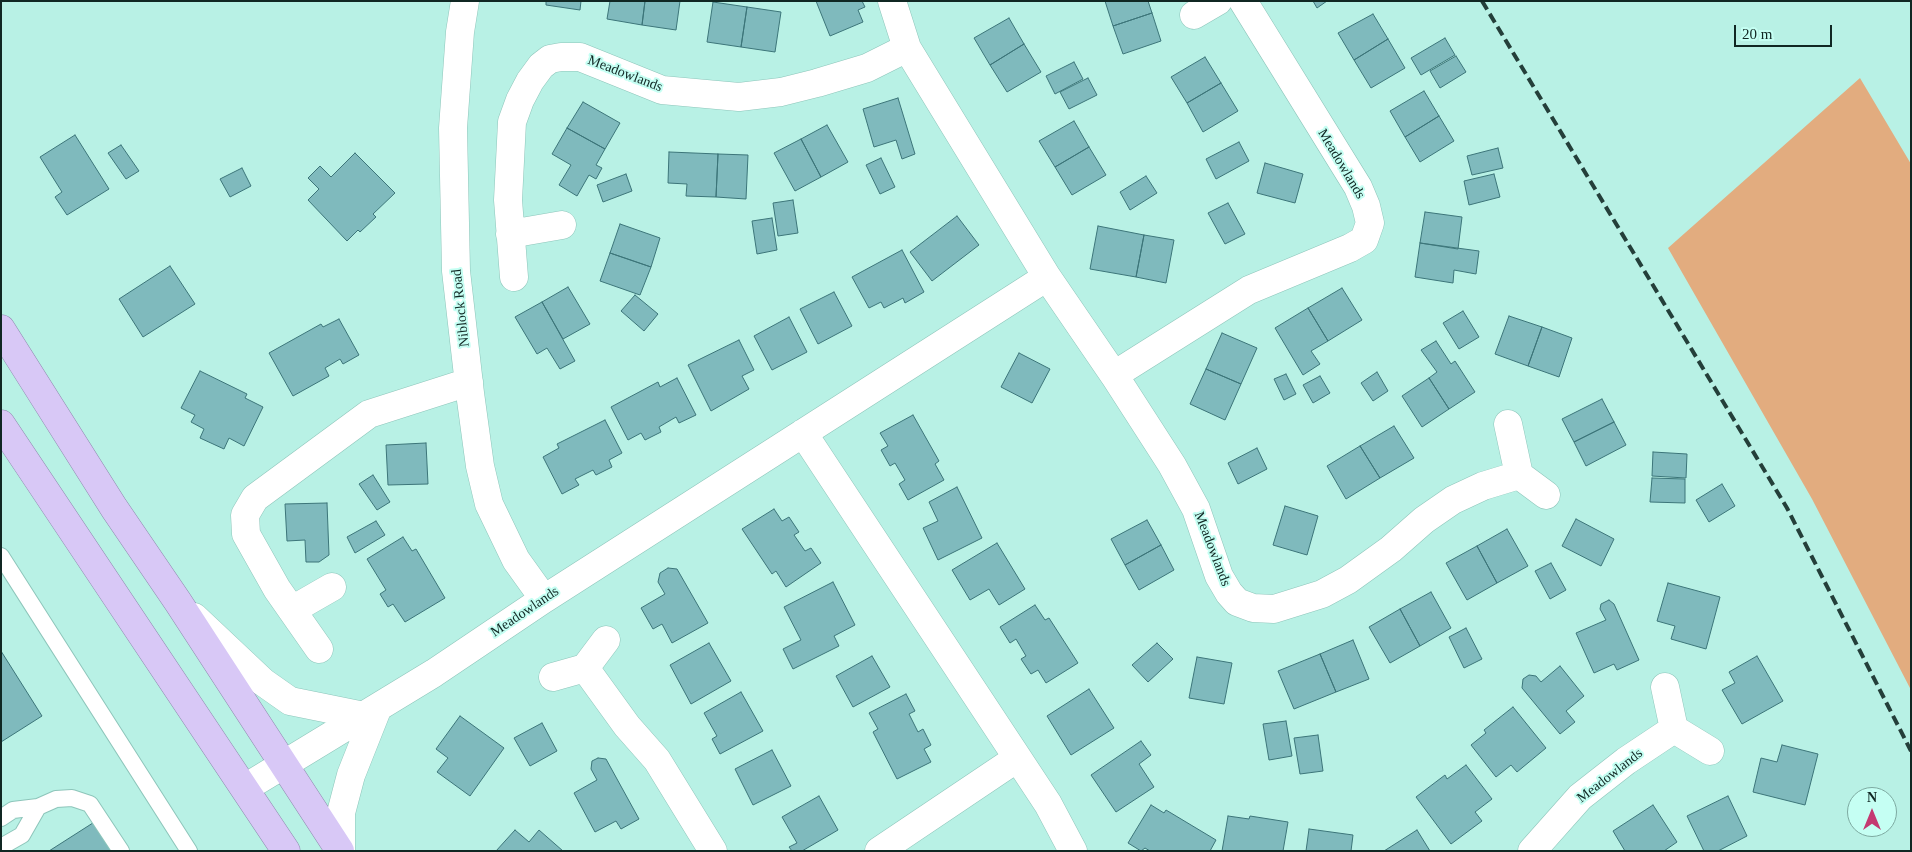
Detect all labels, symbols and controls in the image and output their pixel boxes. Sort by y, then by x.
scale bar [1737,15,1834,47]
text: 20 m [1742,26,1772,42]
street label: Meadowlands [585,52,665,96]
street label: Meadowlands [1314,126,1368,202]
street label: Niblock Road [449,268,473,348]
street label: Meadowlands [1190,509,1234,589]
street label: Meadowlands [488,583,562,641]
street label: Meadowlands [1574,745,1646,807]
north arrow [1847,787,1897,837]
text: N [1867,790,1877,805]

